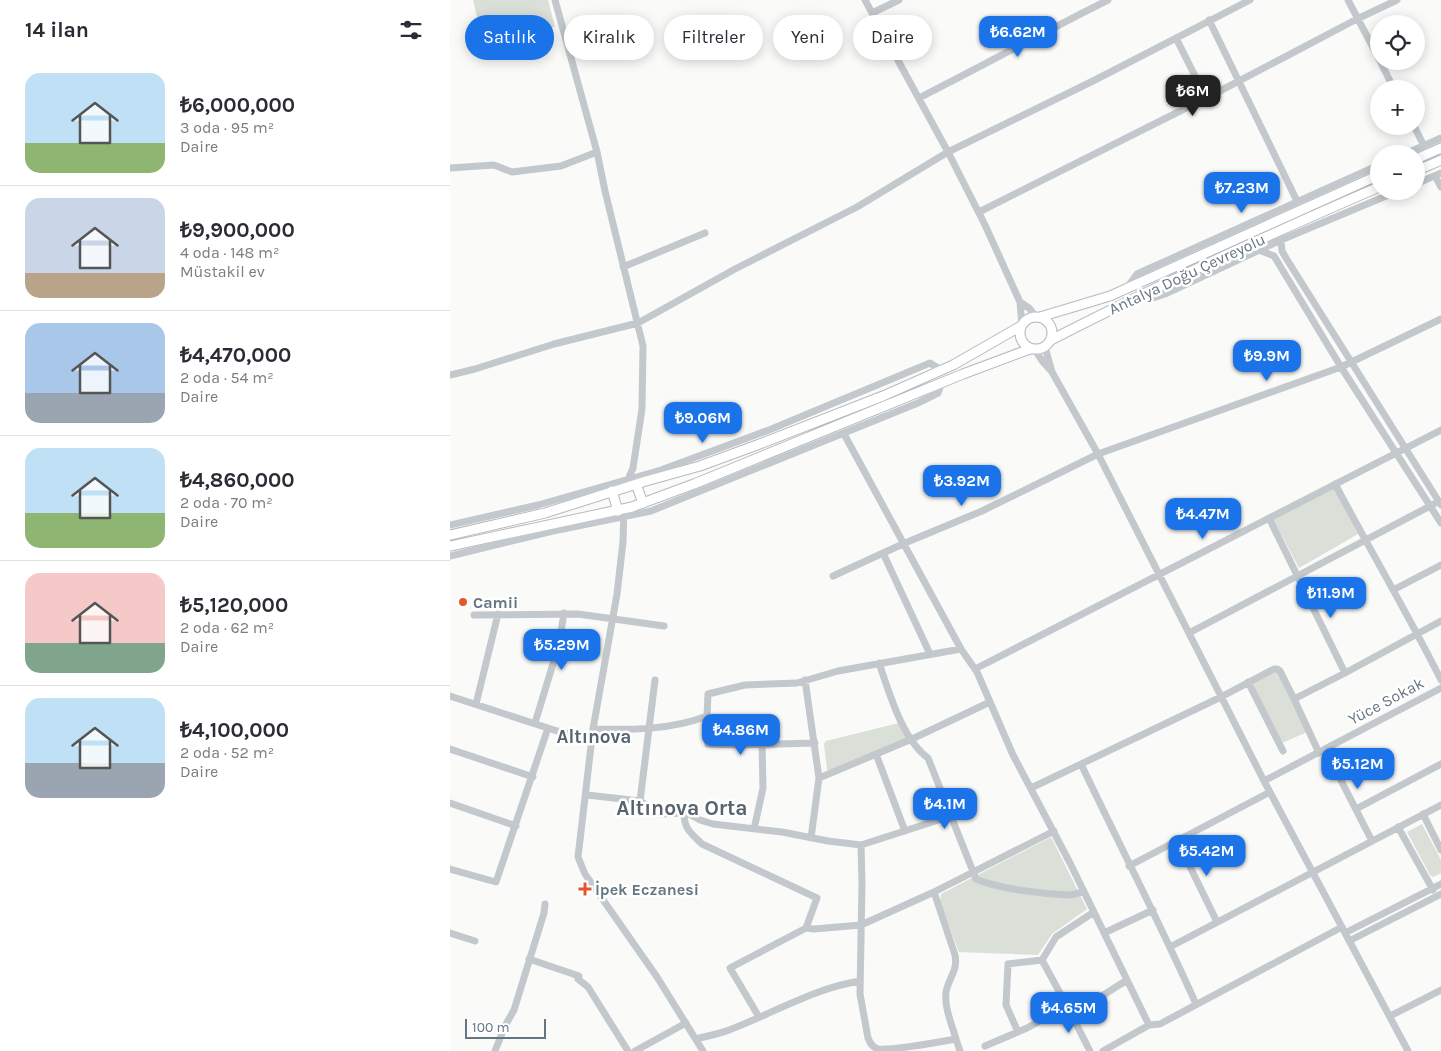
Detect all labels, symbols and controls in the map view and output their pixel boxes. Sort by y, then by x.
chip: Satılık [465,15,554,60]
chip: Kiralık [564,15,654,60]
chip: Filtreler [664,15,763,60]
chip: Yeni [773,15,843,60]
chip: Daire [853,15,932,60]
pin: ₺6.62M [977,15,1059,58]
map controls [1370,15,1425,200]
button: locate [1370,15,1425,70]
icon: filters [397,16,425,44]
text: 14 ilan [25,18,89,42]
text: ₺6.62M [990,22,1046,41]
pin: ₺6M [1169,74,1217,117]
button: + [1370,80,1425,135]
text: ₺6M [1177,81,1209,100]
icon: home [65,93,125,153]
text: ₺6,000,000 [180,93,295,117]
text: 3 oda · 95 m² [180,118,274,137]
text: Daire [180,137,218,156]
button: − [1370,145,1425,200]
pin: ₺7.23M [1201,172,1283,214]
text: ₺7.23M [1215,178,1269,197]
icon: home [65,218,125,278]
text: ₺9,900,000 [180,218,295,242]
street label: Antalya Doğu Çevreyolu [1106,229,1268,319]
text: 4 oda · 148 m² [180,243,279,262]
text: Müstakil ev [180,262,265,281]
pin: ₺9.9M [1232,340,1302,382]
icon: home [65,343,125,403]
text: ₺4,470,000 [180,343,291,367]
text: ₺9.9M [1244,346,1290,365]
text: 2 oda · 54 m² [180,368,274,387]
text: Daire [180,387,218,406]
pin: ₺9.06M [662,402,744,444]
text: ₺9.06M [675,408,731,427]
pin: ₺3.92M [921,464,1003,507]
icon: home [65,468,125,528]
text: ₺4,860,000 [180,468,295,492]
text: ₺3.92M [934,471,990,490]
text: 2 oda · 70 m² [180,493,273,512]
pin: ₺4.47M [1162,498,1244,540]
text: ₺4.47M [1176,504,1230,523]
text: Daire [180,512,218,531]
pin: ₺11.9M [1290,576,1372,619]
text: ₺11.9M [1307,583,1355,602]
icon: home [65,593,125,653]
text: ₺5,120,000 [180,593,288,617]
place label: Camii [473,593,518,612]
marker: Camii [457,596,469,608]
text: 2 oda · 62 m² [180,618,274,637]
pin: ₺5.29M [521,628,603,671]
text: ₺5.29M [534,635,590,654]
text: Daire [180,637,218,656]
street label: Yüce Sokak [1345,673,1427,729]
pin: ₺4.86M [700,714,782,756]
icon: home [65,718,125,778]
text: ₺4,100,000 [180,718,289,742]
text: ₺4.86M [713,720,769,739]
district label: Altınova [557,726,631,748]
text: 2 oda · 52 m² [180,743,274,762]
pin: ₺5.12M [1317,748,1399,790]
text: ₺5.12M [1332,754,1384,773]
text: Daire [180,762,218,781]
pin: ₺4.1M [910,788,980,830]
text: ₺4.1M [924,794,966,813]
district label: Altınova Orta [616,796,748,820]
pin: ₺5.42M [1166,834,1248,877]
text: ₺5.42M [1179,841,1235,860]
place label: İpek Eczanesi [595,880,699,899]
marker: İpek Eczanesi [579,883,591,895]
pin: ₺4.65M [1028,992,1110,1034]
text: ₺4.65M [1041,998,1097,1017]
scale bar [465,1016,546,1039]
text: 100 m [472,1019,510,1036]

